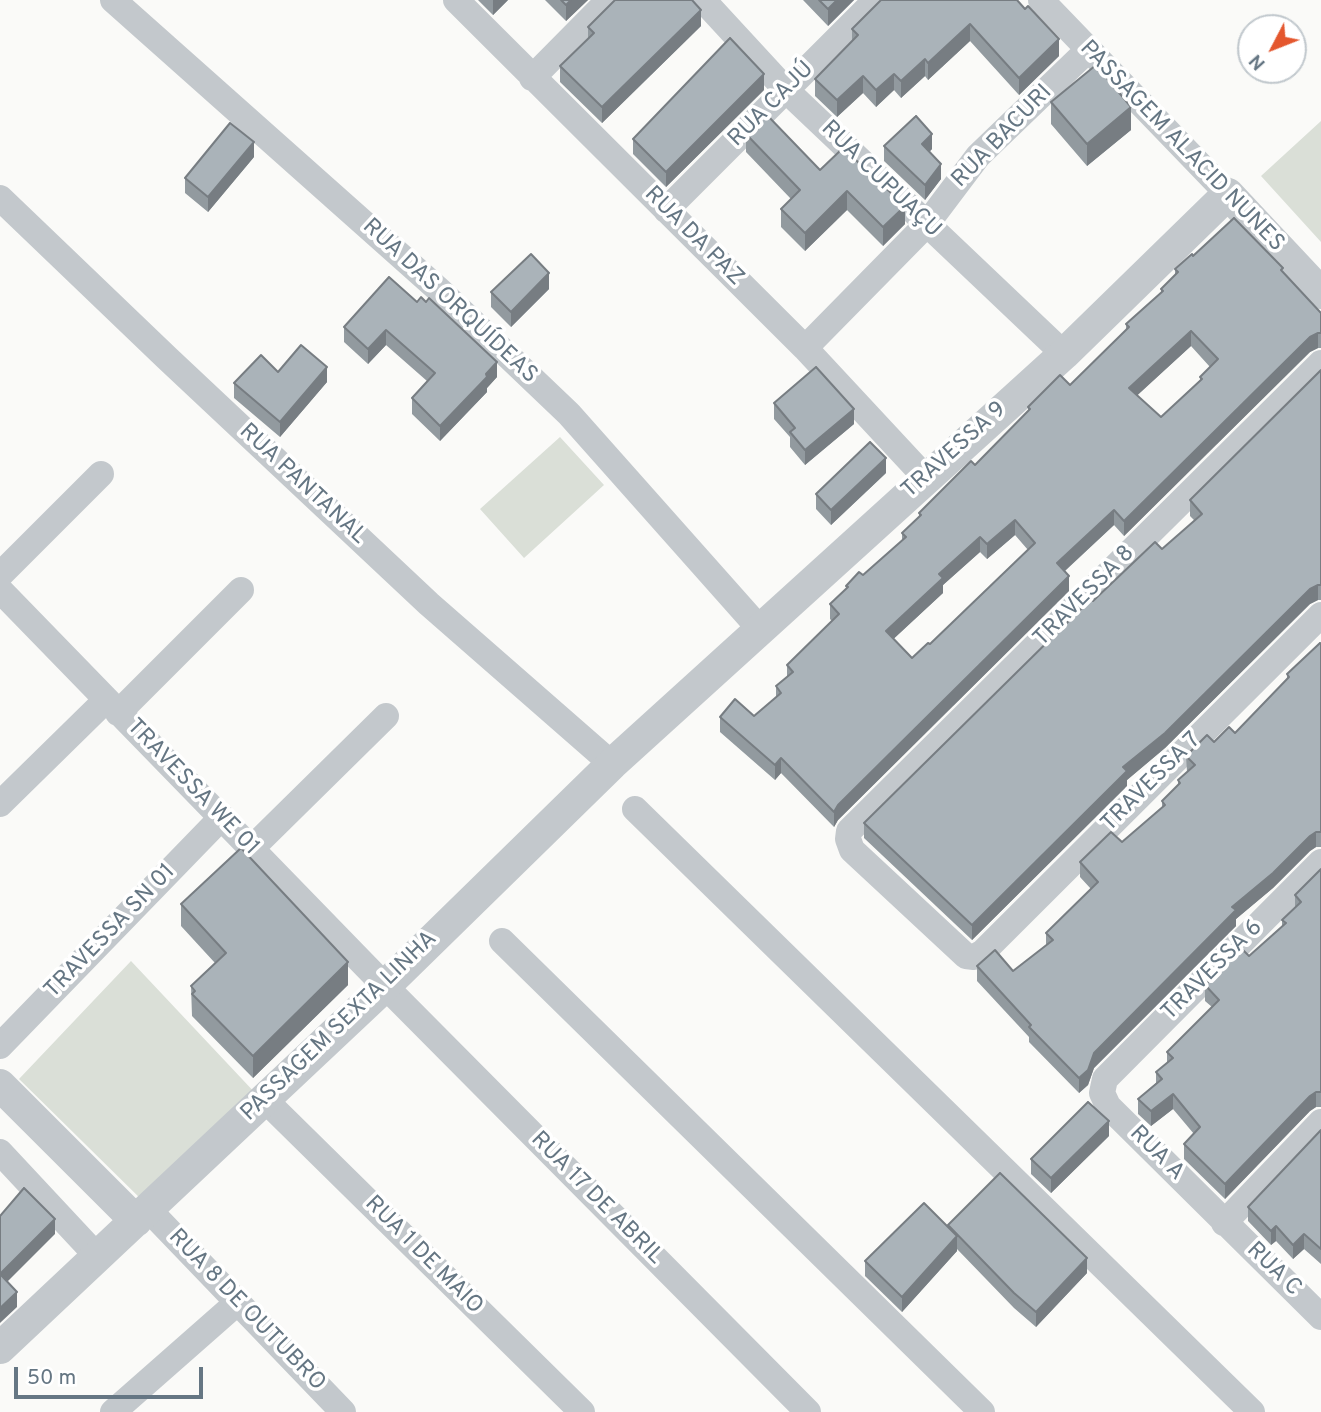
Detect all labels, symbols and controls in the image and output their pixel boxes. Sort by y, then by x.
north arrow [1237,14,1307,84]
street label: PASSAGEM ALACID NUNES [1073,36,1289,258]
street label: RUA CAJÚ [724,57,820,153]
street label: RUA BACURI [947,80,1059,194]
street label: RUA CUPUAÇU [814,116,946,244]
street label: RUA DA PAZ [638,182,748,292]
street label: RUA DAS ORQUÍDEAS [356,214,542,390]
street label: TRAVESSA 9 [897,397,1013,505]
street label: RUA PANTANAL [233,419,371,551]
street label: TRAVESSA 8 [1029,541,1141,653]
street label: TRAVESSA WE 01 [120,714,264,862]
street label: TRAVESSA 7 [1096,727,1208,839]
street label: TRAVESSA SN 01 [40,859,182,1005]
street label: TRAVESSA 6 [1157,915,1269,1027]
street label: PASSAGEM SEXTA LINHA [236,926,444,1128]
street label: RUA A [1123,1121,1189,1187]
street label: RUA 17 DE ABRIL [524,1127,668,1271]
street label: RUA 1 DE MAIO [358,1191,488,1321]
street label: RUA 8 DE OUTUBRO [162,1224,330,1398]
street label: RUA C [1240,1237,1306,1303]
scale bar [18,1352,206,1396]
text: 50 m [27,1365,76,1392]

